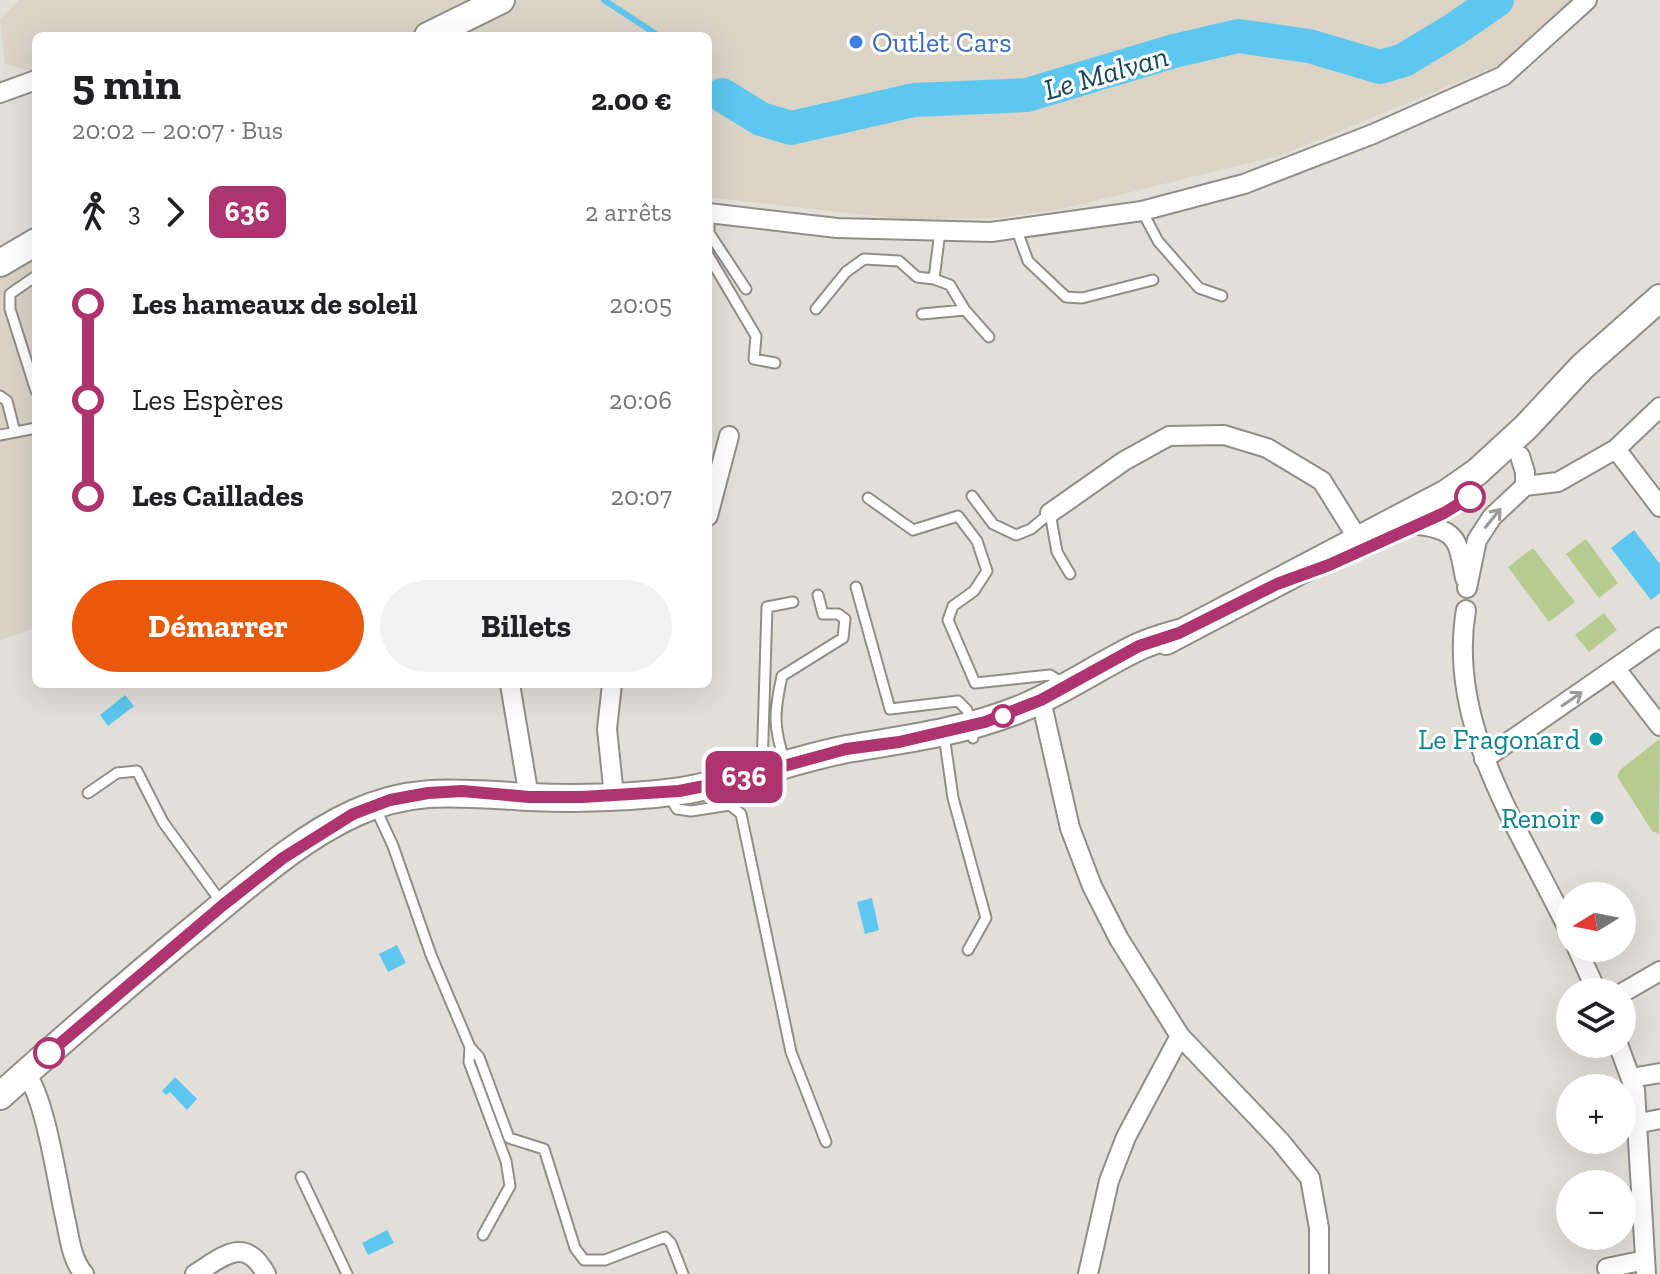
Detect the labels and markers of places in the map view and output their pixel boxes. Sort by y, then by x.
place label: Outlet Cars [872,26,1012,59]
marker: Outlet Cars [847,33,865,51]
unlabelled marker [1455,482,1485,512]
unlabelled marker [992,705,1014,727]
place label: Le Fragonard [1418,723,1580,756]
marker: Le Fragonard [1587,730,1605,748]
place label: Renoir [1501,802,1581,835]
marker: Renoir [1588,809,1606,827]
unlabelled marker [34,1038,64,1068]

